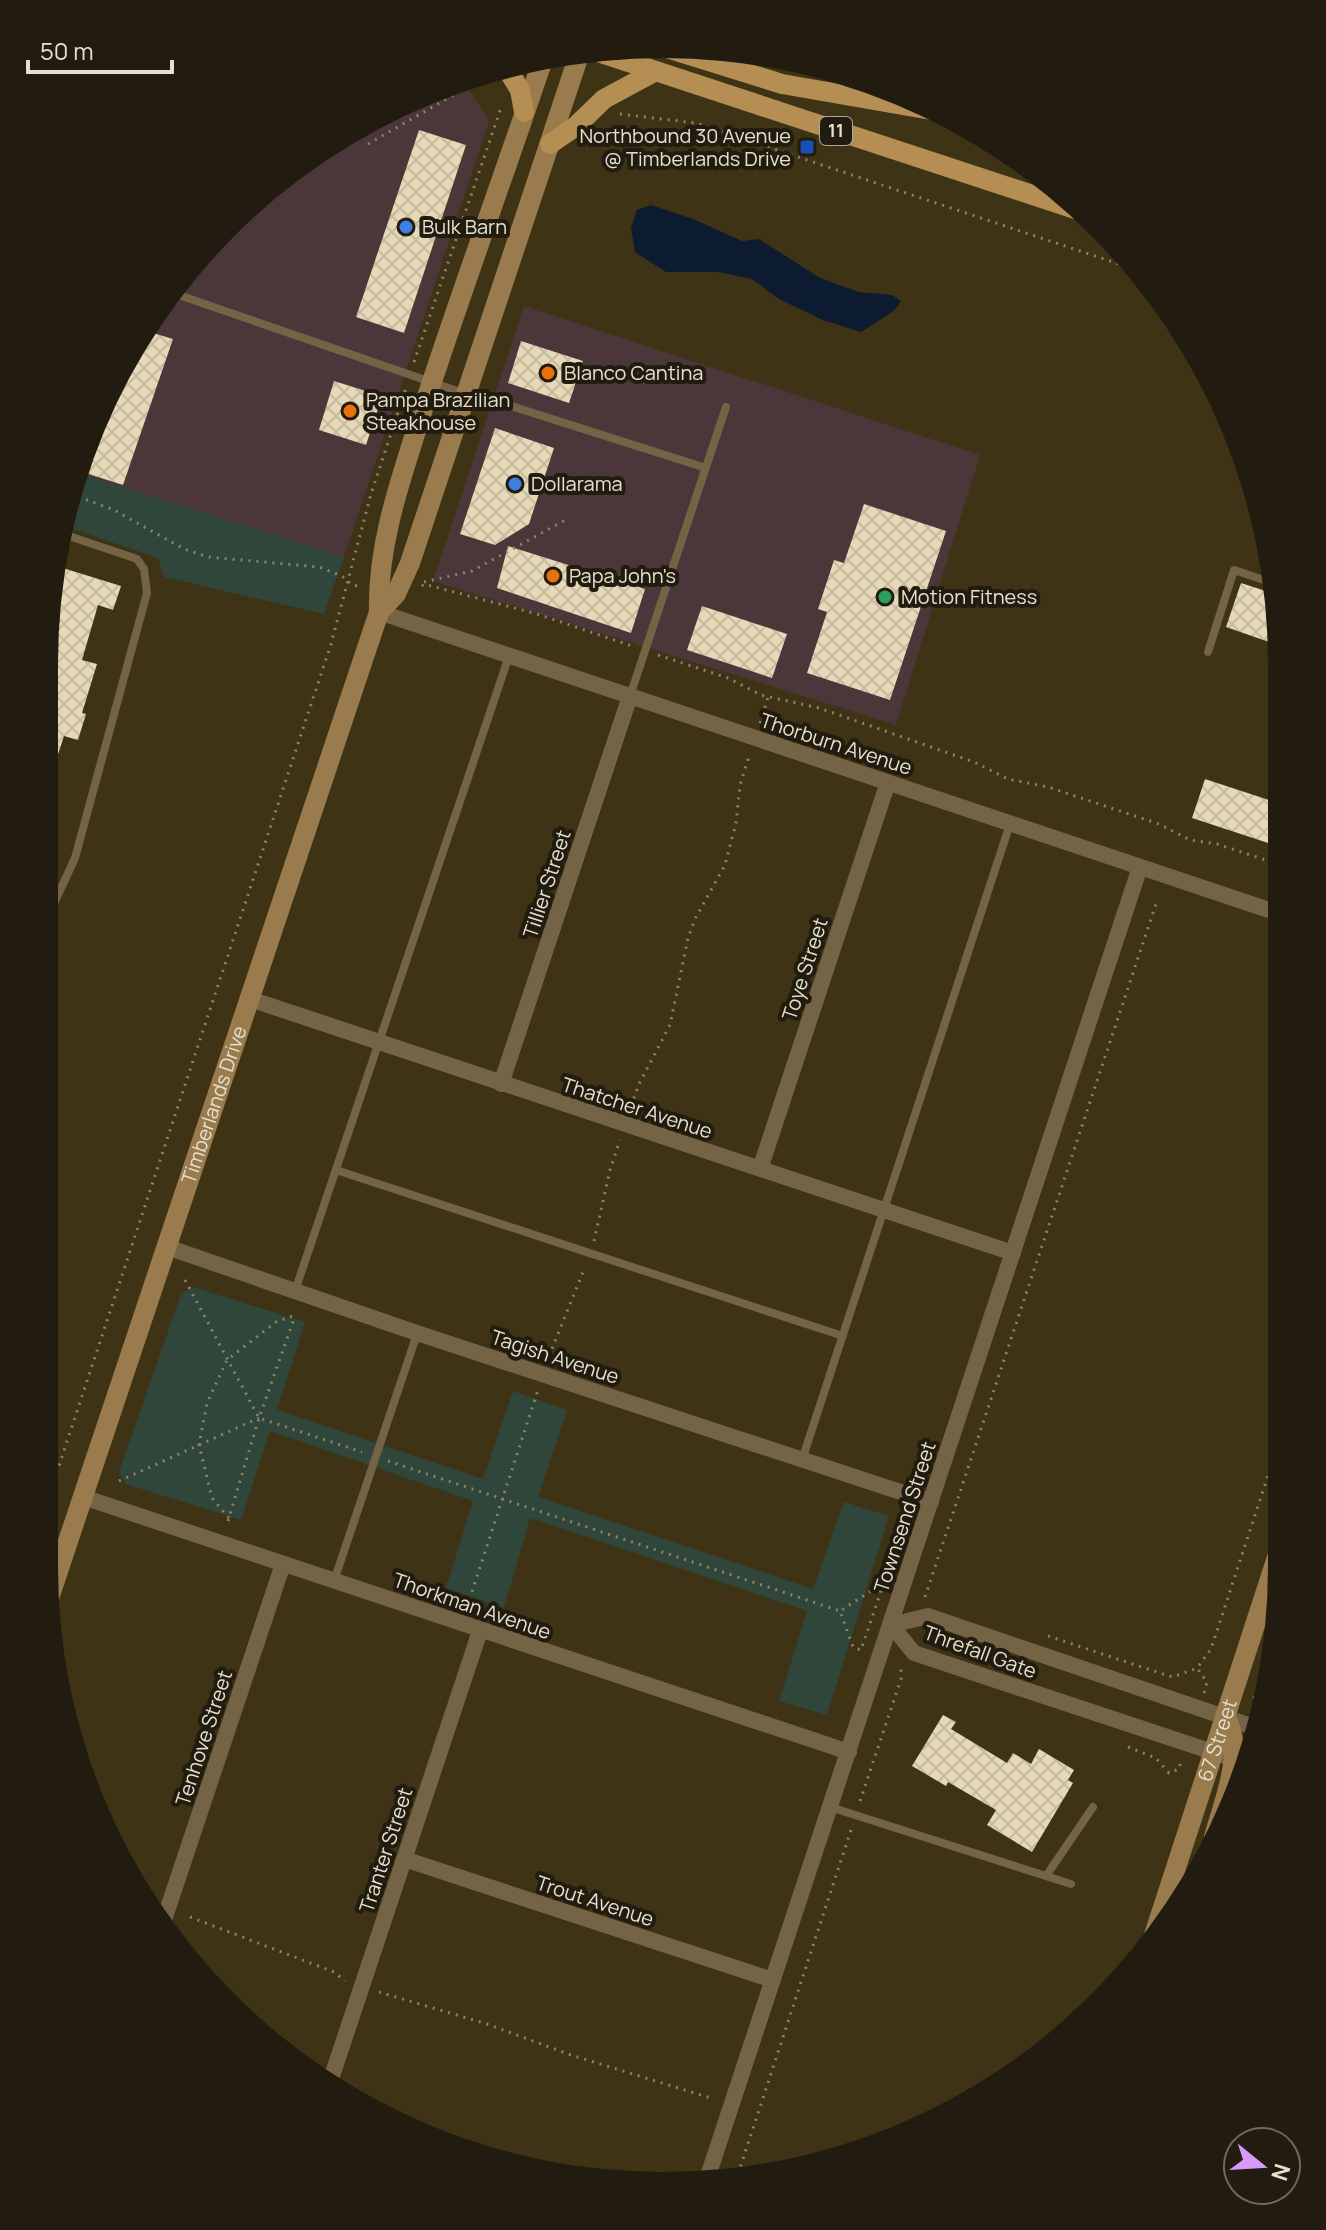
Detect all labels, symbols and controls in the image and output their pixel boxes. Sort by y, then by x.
scale bar [28,24,172,74]
text: 50 m [40,34,94,67]
road number: 11 [820,117,852,145]
place label: Northbound 30 Avenue @ Timberlands Drive [579,122,791,172]
marker: Northbound 30 Avenue @ Timberlands Drive [798,138,816,156]
place label: Bulk Barn [422,213,507,240]
marker: Bulk Barn [397,218,415,236]
place label: Blanco Cantina [564,359,703,386]
marker: Blanco Cantina [539,364,557,382]
place label: Pampa Brazilian Steakhouse [366,386,510,436]
marker: Pampa Brazilian Steakhouse [341,402,359,420]
place label: Dollarama [531,470,623,497]
marker: Dollarama [506,475,524,493]
place label: Papa John's [569,562,676,589]
marker: Papa John's [544,567,562,585]
place label: Motion Fitness [901,583,1037,610]
marker: Motion Fitness [876,588,894,606]
street label: Thorburn Avenue [757,706,916,781]
street label: Tillier Street [516,826,577,941]
street label: Toye Street [775,914,834,1024]
street label: Timberlands Drive [175,1022,253,1187]
street label: Thatcher Avenue [558,1070,716,1145]
street label: Tagish Avenue [488,1323,623,1390]
street label: Townsend Street [867,1438,942,1596]
street label: Thorkman Avenue [390,1566,555,1645]
street label: Threfall Gate [920,1619,1040,1684]
street label: Tenhove Street [169,1667,238,1809]
street label: 67 Street [1191,1695,1243,1785]
street label: Tranter Street [353,1784,418,1916]
street label: Trout Avenue [533,1869,657,1932]
north arrow [1222,2126,1302,2206]
text: N [1264,2160,1298,2184]

